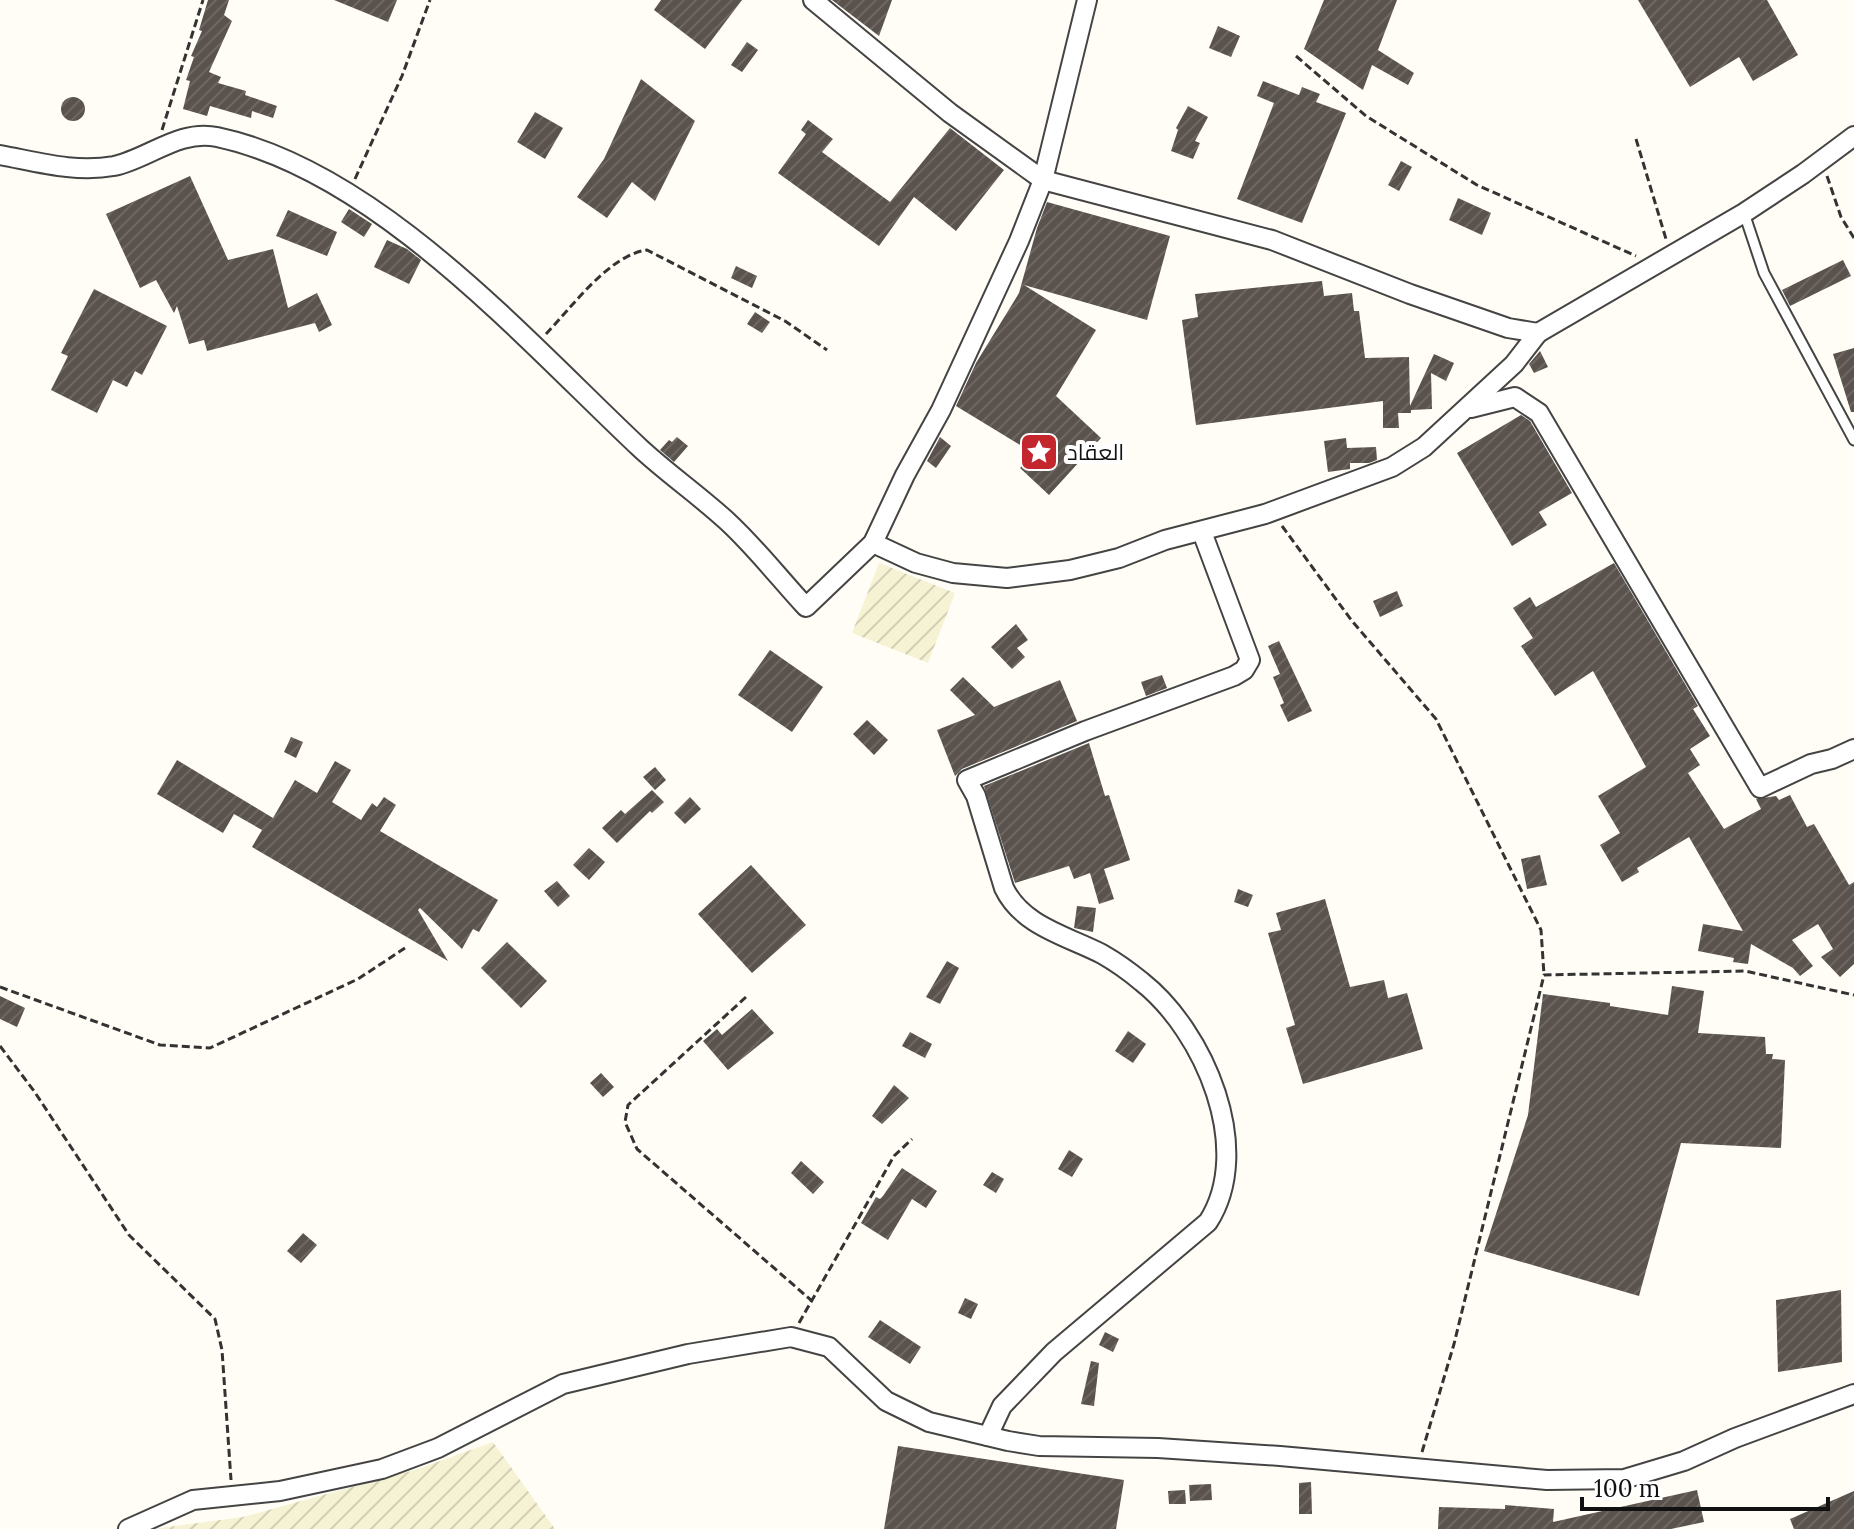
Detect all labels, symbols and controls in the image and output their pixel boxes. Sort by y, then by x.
place icon: العقاد [1018,431,1060,473]
place label: العقاد [1067,438,1124,466]
scale bar [1582,1461,1828,1511]
text: 100 m [1594,1473,1660,1504]

